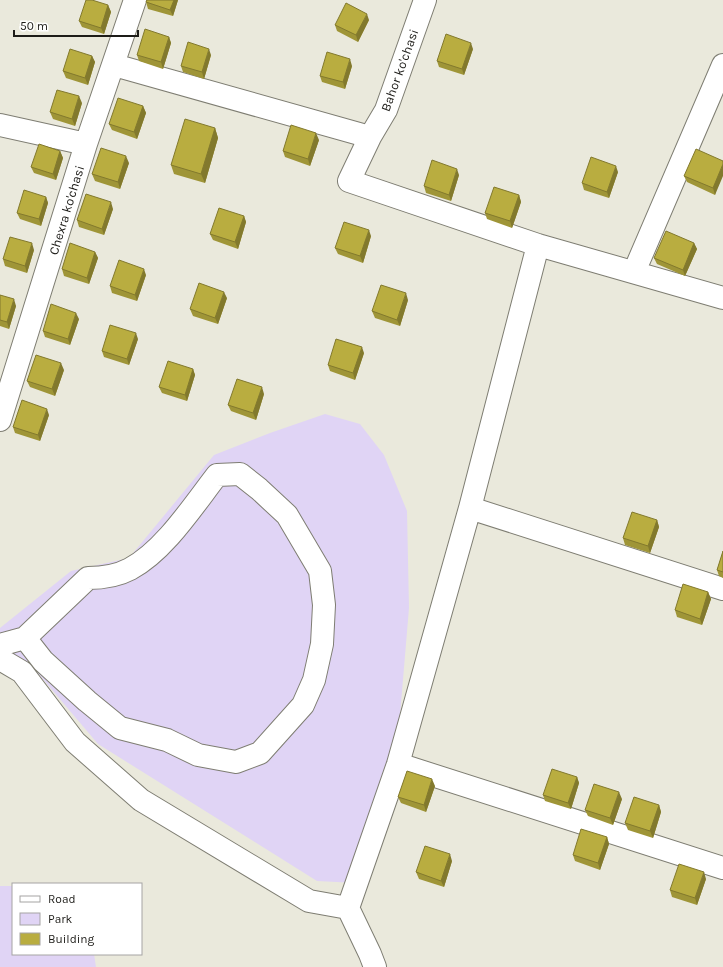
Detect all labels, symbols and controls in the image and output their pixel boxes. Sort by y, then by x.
scale bar [14,12,138,38]
text: 50 m [20,19,48,33]
street label: Bahor ko'chasi [378,27,421,113]
street label: Chexra ko'chasi [46,164,87,257]
legend [12,883,142,955]
text: Road [48,892,76,906]
text: Park [48,912,73,926]
text: Building [48,932,95,946]

